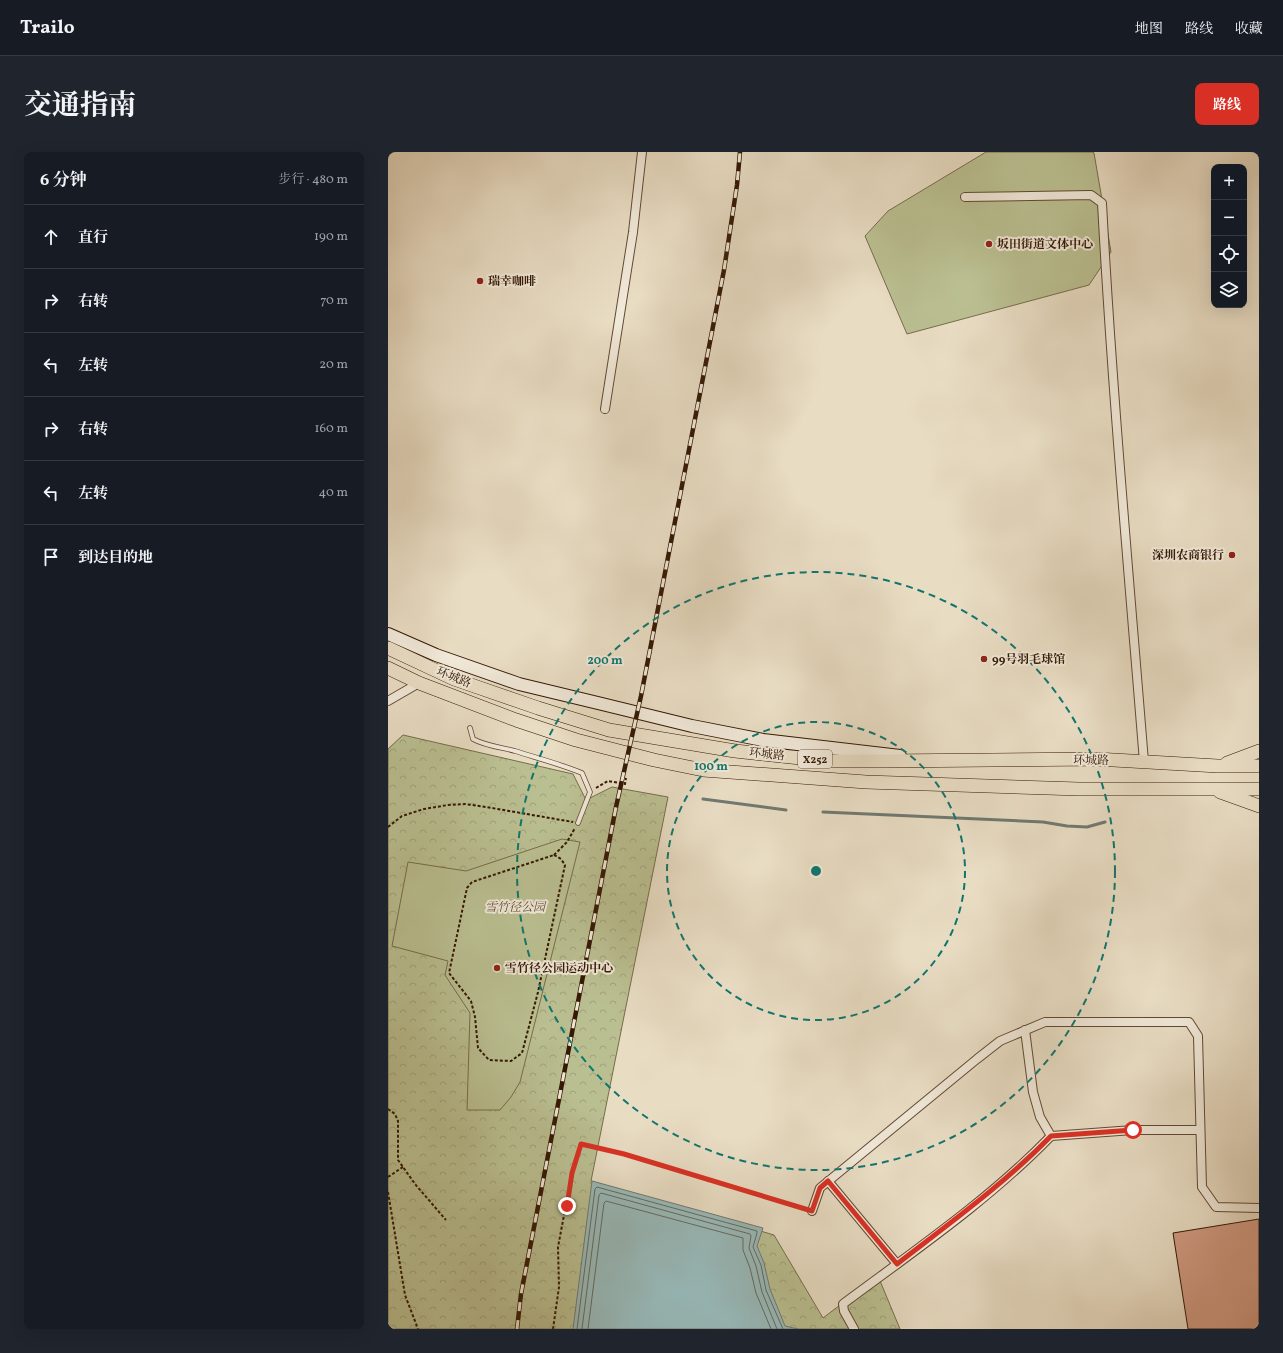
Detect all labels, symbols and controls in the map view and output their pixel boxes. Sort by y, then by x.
text: Trailo [20,15,75,41]
text: 地图 [1135,20,1163,39]
text: 路线 [1185,20,1213,39]
text: 收藏 [1235,20,1263,39]
button: 路线 [1195,83,1259,125]
text: 交通指南 [24,87,136,126]
map controls [1211,164,1247,308]
button: + [1211,164,1247,200]
text: 6 分钟 [40,169,87,192]
text: 步行 · 480 m [278,171,348,189]
button: − [1211,200,1247,236]
icon: ahead [40,226,62,248]
text: 直行 [78,228,108,249]
text: 190 m [314,228,348,246]
button: locate [1211,236,1247,272]
place label: 坂田街道文体中心 [997,237,1093,253]
marker: 坂田街道文体中心 [984,239,994,249]
button: layers [1211,272,1247,308]
place label: 瑞幸咖啡 [488,274,536,290]
marker: 瑞幸咖啡 [475,276,485,286]
icon: right [40,290,62,312]
text: 右转 [78,292,108,313]
text: 70 m [320,292,348,310]
icon: left [40,354,62,376]
text: 左转 [78,356,108,377]
text: 20 m [319,356,348,374]
icon: right [40,418,62,440]
text: 右转 [78,420,108,441]
text: 160 m [314,420,348,438]
icon: left [40,482,62,504]
text: 左转 [78,484,108,505]
text: 40 m [319,484,348,502]
icon: arrive [40,546,62,568]
text: 到达目的地 [78,548,153,569]
place label: 深圳农商银行 [1152,548,1224,564]
marker: 深圳农商银行 [1227,550,1237,560]
place label: 99号羽毛球馆 [992,652,1065,668]
text: 200 m [587,653,623,669]
marker: 99号羽毛球馆 [979,654,989,664]
street label: 环城路 [434,664,473,692]
street label: 环城路 [748,745,786,765]
road number: X252 [798,750,832,768]
street label: 环城路 [1073,753,1109,769]
text: 100 m [694,759,728,775]
centre of rings [809,864,823,878]
park label: 雪竹径公园 [485,900,547,916]
place label: 雪竹径公园运动中心 [505,961,613,977]
marker: 雪竹径公园运动中心 [492,963,502,973]
route start [1124,1121,1142,1139]
route end [558,1197,576,1215]

